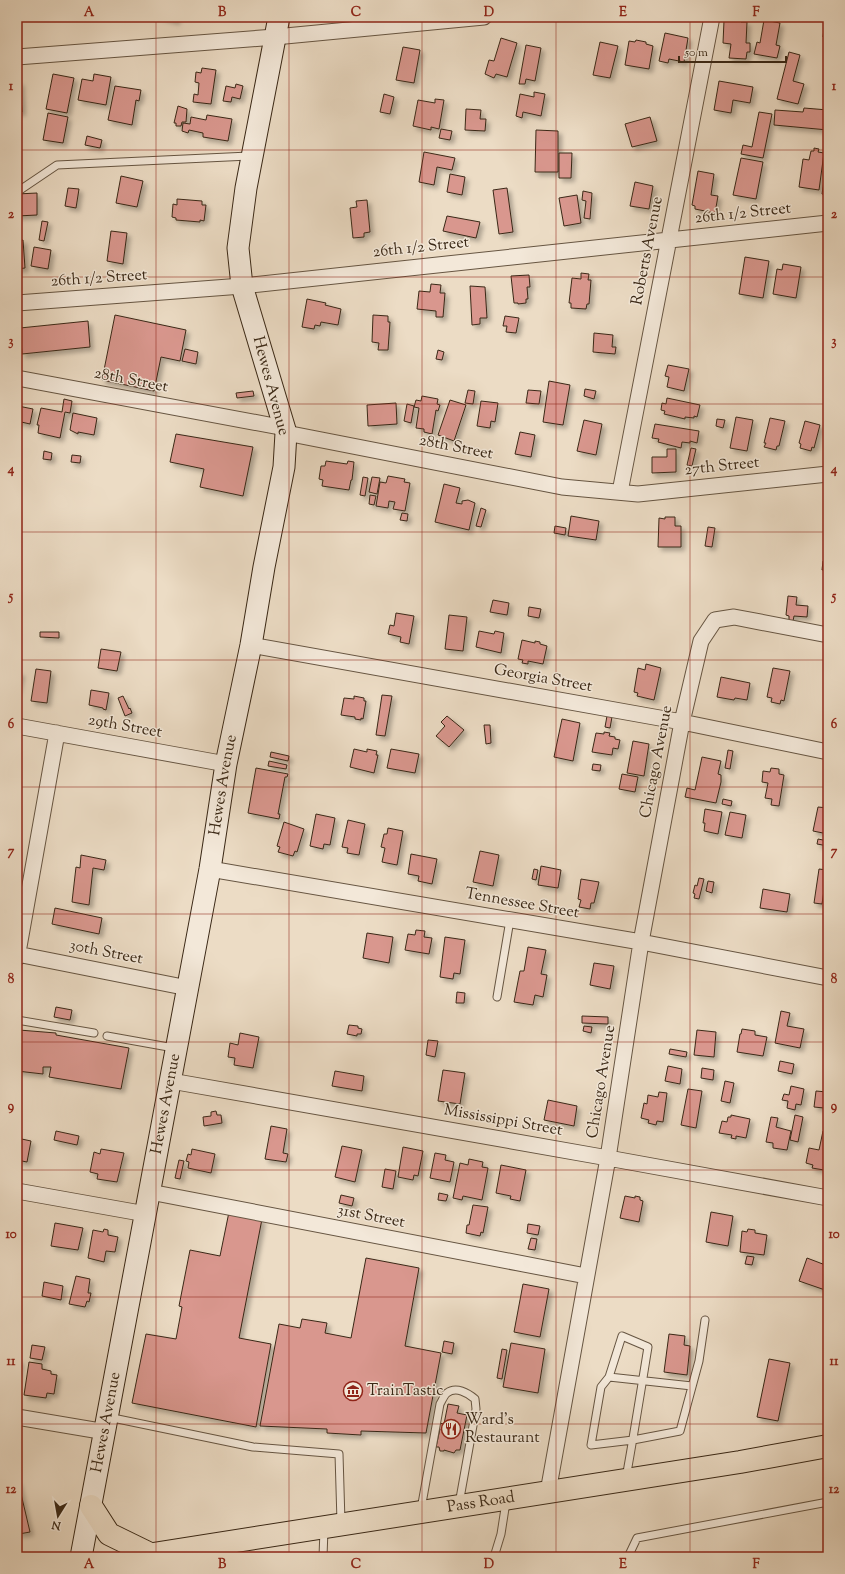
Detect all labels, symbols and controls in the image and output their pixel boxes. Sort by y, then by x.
text: A [84,4,95,22]
text: B [218,4,227,22]
text: C [351,4,361,22]
text: D [484,4,494,22]
text: E [619,4,627,22]
text: F [752,4,760,22]
scale bar [679,38,786,64]
text: 50 m [684,44,708,62]
text: 1 [9,78,14,96]
text: 1 [832,78,837,96]
street label: Roberts Avenue [626,195,670,307]
street label: 26th 1/2 Street [694,197,793,230]
text: 2 [8,206,15,224]
text: 2 [831,206,838,224]
street label: 26th 1/2 Street [372,231,471,264]
street label: 26th 1/2 Street [50,264,149,294]
text: 3 [8,333,14,351]
text: 3 [831,333,837,351]
street label: Hewes Avenue [246,334,294,438]
street label: 28th Street [92,363,171,400]
street label: 28th Street [417,430,496,467]
street label: 27th Street [683,452,761,482]
text: 4 [7,461,15,479]
text: 4 [830,461,838,479]
text: 5 [8,588,14,606]
text: 5 [831,588,837,606]
street label: Georgia Street [492,659,595,699]
street label: Chicago Avenue [635,704,679,820]
street label: 29th Street [86,709,164,745]
text: 6 [8,716,15,734]
text: 6 [831,716,838,734]
street label: Hewes Avenue [204,732,243,837]
text: 7 [8,843,15,861]
text: 7 [831,843,838,861]
street label: Tennessee Street [463,883,581,925]
street label: 30th Street [67,935,145,971]
text: 8 [8,971,15,989]
text: 8 [831,971,838,989]
street label: Chicago Avenue [582,1024,622,1140]
street label: Hewes Avenue [145,1052,187,1156]
text: 9 [8,1098,15,1116]
text: 9 [831,1098,838,1116]
street label: Mississippi Street [442,1099,565,1143]
street label: 31st Street [335,1199,407,1235]
text: 10 [5,1226,17,1244]
text: 10 [828,1226,840,1244]
text: 11 [7,1353,16,1371]
text: 11 [830,1353,839,1371]
street label: Hewes Avenue [86,1370,127,1475]
museum icon: TrainTastic [342,1380,364,1402]
place label: TrainTastic [367,1380,443,1403]
place label: Ward's Restaurant [465,1409,540,1450]
restaurant icon: Ward's Restaurant [440,1418,462,1440]
text: 12 [6,1481,17,1499]
text: 12 [829,1481,840,1499]
street label: Pass Road [445,1486,516,1519]
north arrow [38,1496,78,1536]
text: N [50,1516,63,1534]
text: A [84,1556,95,1574]
text: B [218,1556,227,1574]
text: C [351,1556,361,1574]
text: D [484,1556,494,1574]
text: E [619,1556,627,1574]
text: F [752,1556,760,1574]

